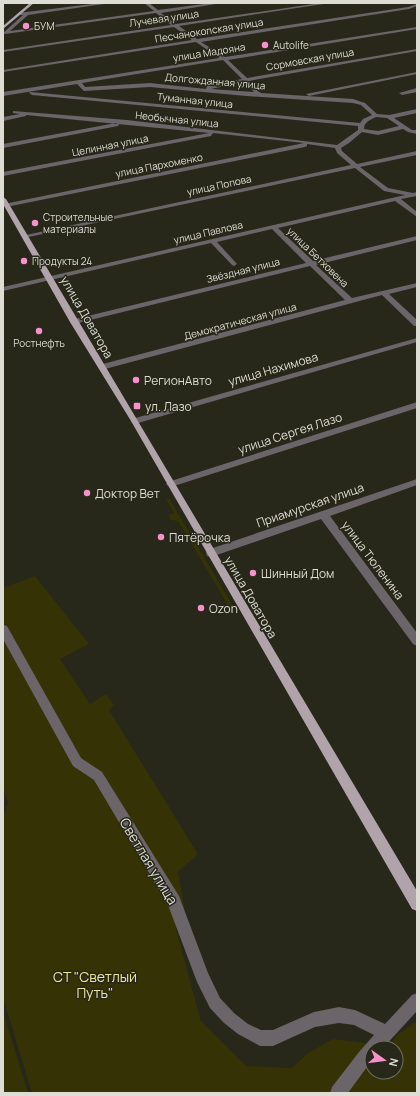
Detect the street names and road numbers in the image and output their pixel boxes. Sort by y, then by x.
street label: Лучевая улица [128,6,200,30]
street label: Песчанокопская улица [154,15,264,45]
street label: улица Мадояна [172,39,246,65]
street label: Сормовская улица [265,44,355,74]
street label: Долгожданная улица [164,70,266,92]
street label: Туманная улица [156,89,234,111]
street label: Необычная улица [135,108,219,130]
street label: Целинная улица [71,131,149,159]
street label: улица Пархоменко [114,150,204,180]
street label: улица Попова [185,171,253,199]
street label: улица Павлова [172,217,244,247]
street label: улица Бетховена [284,224,352,290]
street label: Звёздная улица [205,254,281,286]
street label: улица Доватора [57,273,117,361]
street label: Демократическая улица [182,299,298,343]
street label: улица Нахимова [226,348,320,390]
street label: улица Сергея Лазо [236,408,344,458]
street label: Приамурская улица [254,479,366,531]
street label: улица Тюленина [338,517,408,603]
street label: улица Доватора [221,553,281,641]
street label: Светлая улица [115,814,183,908]

